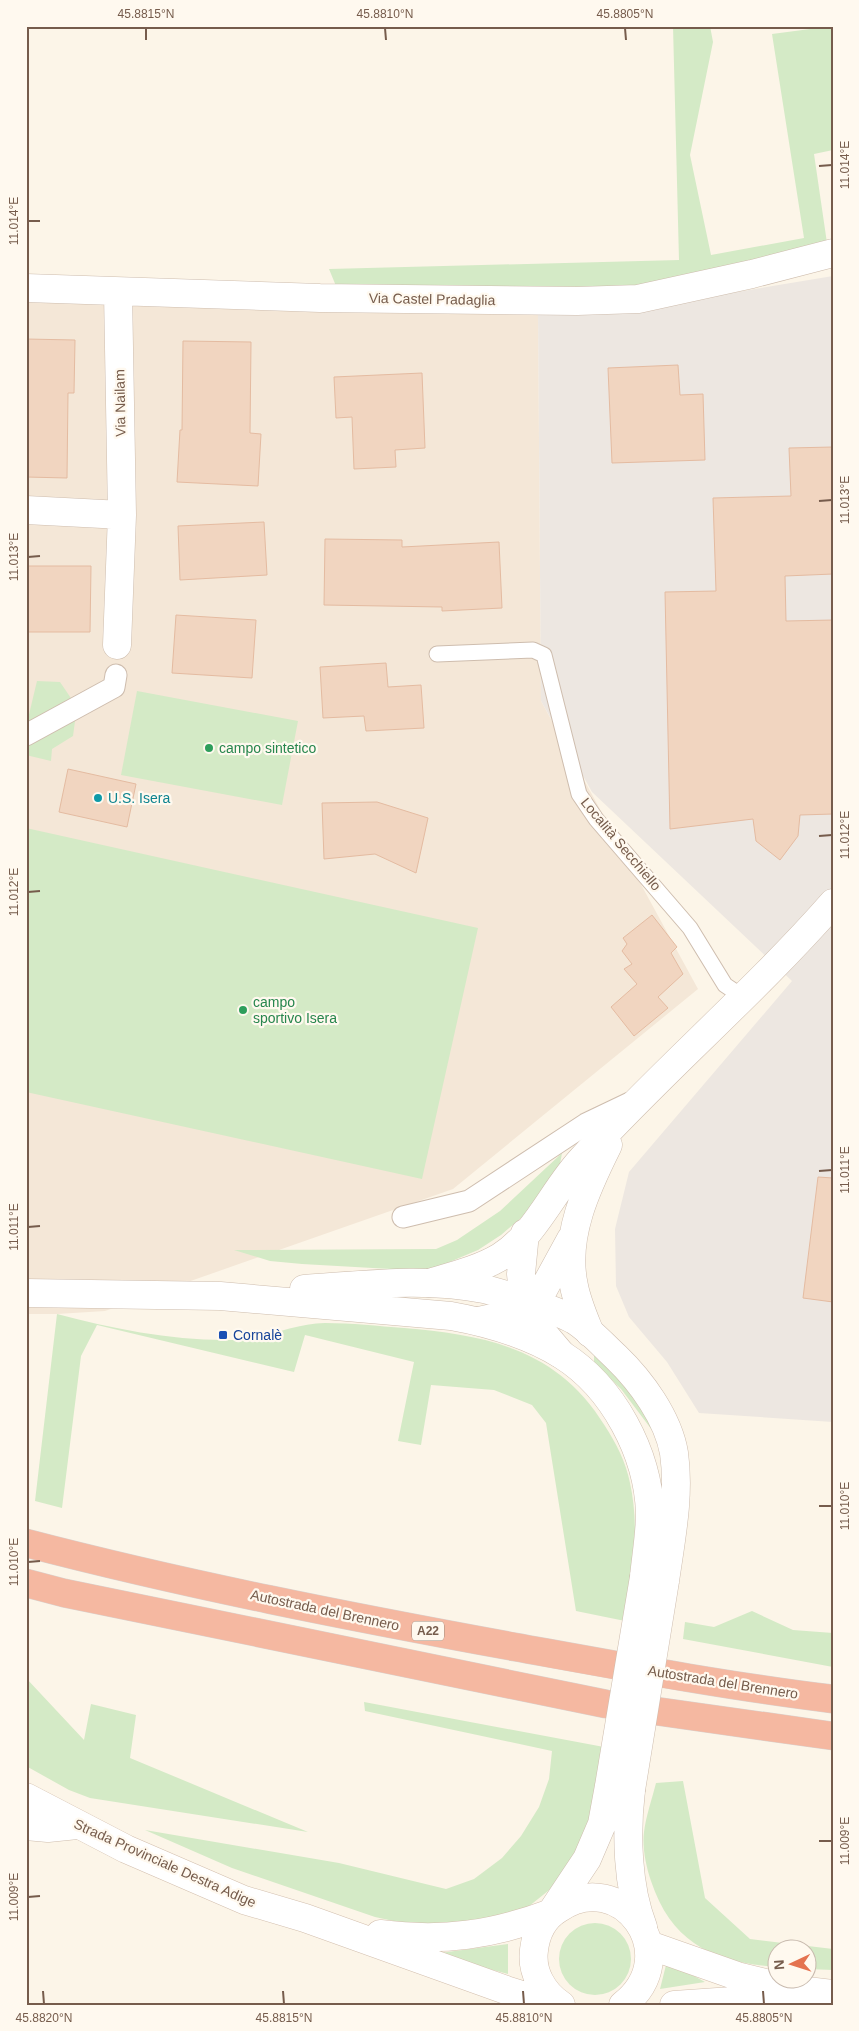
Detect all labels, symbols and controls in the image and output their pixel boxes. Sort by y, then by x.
text: 45.8815°N [118,7,174,21]
text: 45.8810°N [357,7,413,21]
text: 45.8805°N [597,7,653,21]
text: 11.014°E [838,141,852,189]
text: 11.014°E [7,197,21,245]
street label: Via Castel Pradaglia [369,290,496,308]
street label: Via Nailam [111,369,129,437]
text: 11.013°E [838,476,852,524]
text: 11.013°E [7,533,21,581]
place label: campo sintetico [219,740,316,756]
marker: campo sintetico [203,742,215,754]
place label: U.S. Isera [108,790,170,806]
marker: U.S. Isera [92,792,104,804]
street label: Località Secchiello [578,794,665,894]
text: 11.012°E [838,811,852,859]
text: 11.012°E [7,868,21,916]
place label: campo sportivo Isera [253,994,337,1026]
marker: campo sportivo Isera [237,1004,249,1016]
text: 11.011°E [838,1146,852,1194]
text: 11.011°E [7,1203,21,1251]
place label: Cornalè [233,1327,282,1343]
marker: Cornalè [217,1329,229,1341]
text: 11.010°E [838,1482,852,1530]
text: 11.010°E [7,1538,21,1586]
street label: Autostrada del Brennero [249,1586,401,1634]
road number: A22 [412,1622,444,1640]
street label: Autostrada del Brennero [647,1662,799,1702]
street label: Strada Provinciale Destra Adige [71,1815,259,1911]
text: 11.009°E [838,1817,852,1865]
text: 11.009°E [7,1873,21,1921]
north arrow [766,1938,816,1988]
text: N [771,1959,787,1971]
text: 45.8820°N [16,2011,72,2025]
text: 45.8815°N [256,2011,312,2025]
text: 45.8810°N [496,2011,552,2025]
text: 45.8805°N [736,2011,792,2025]

